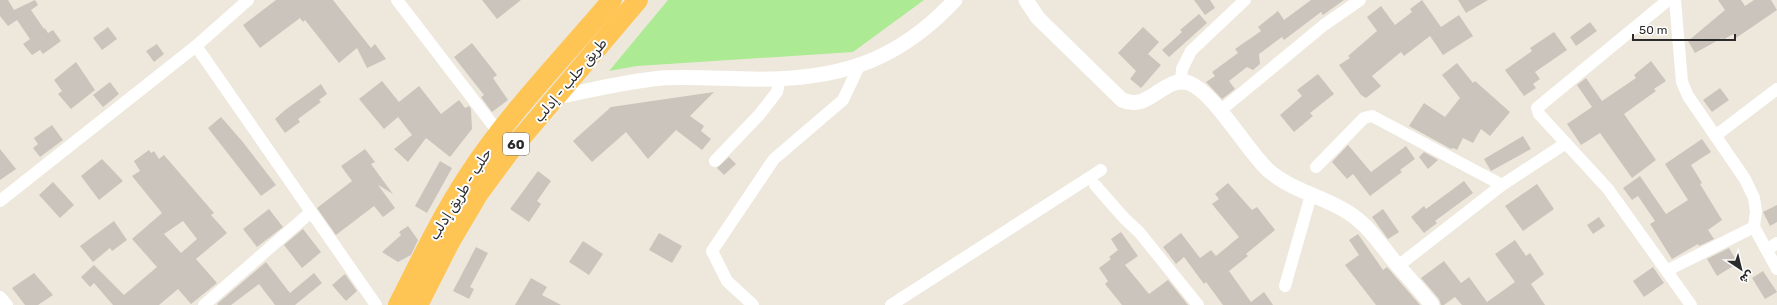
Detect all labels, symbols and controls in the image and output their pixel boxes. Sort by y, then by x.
scale bar [1633,16,1735,42]
text: 50 m [1639,23,1667,37]
street label: طريق حلب - إدلب [530,35,611,126]
road number: 60 [503,133,529,155]
street label: حلب - طريق إدلب [425,145,495,243]
north arrow [1721,249,1761,289]
text: ش [1737,267,1756,286]

